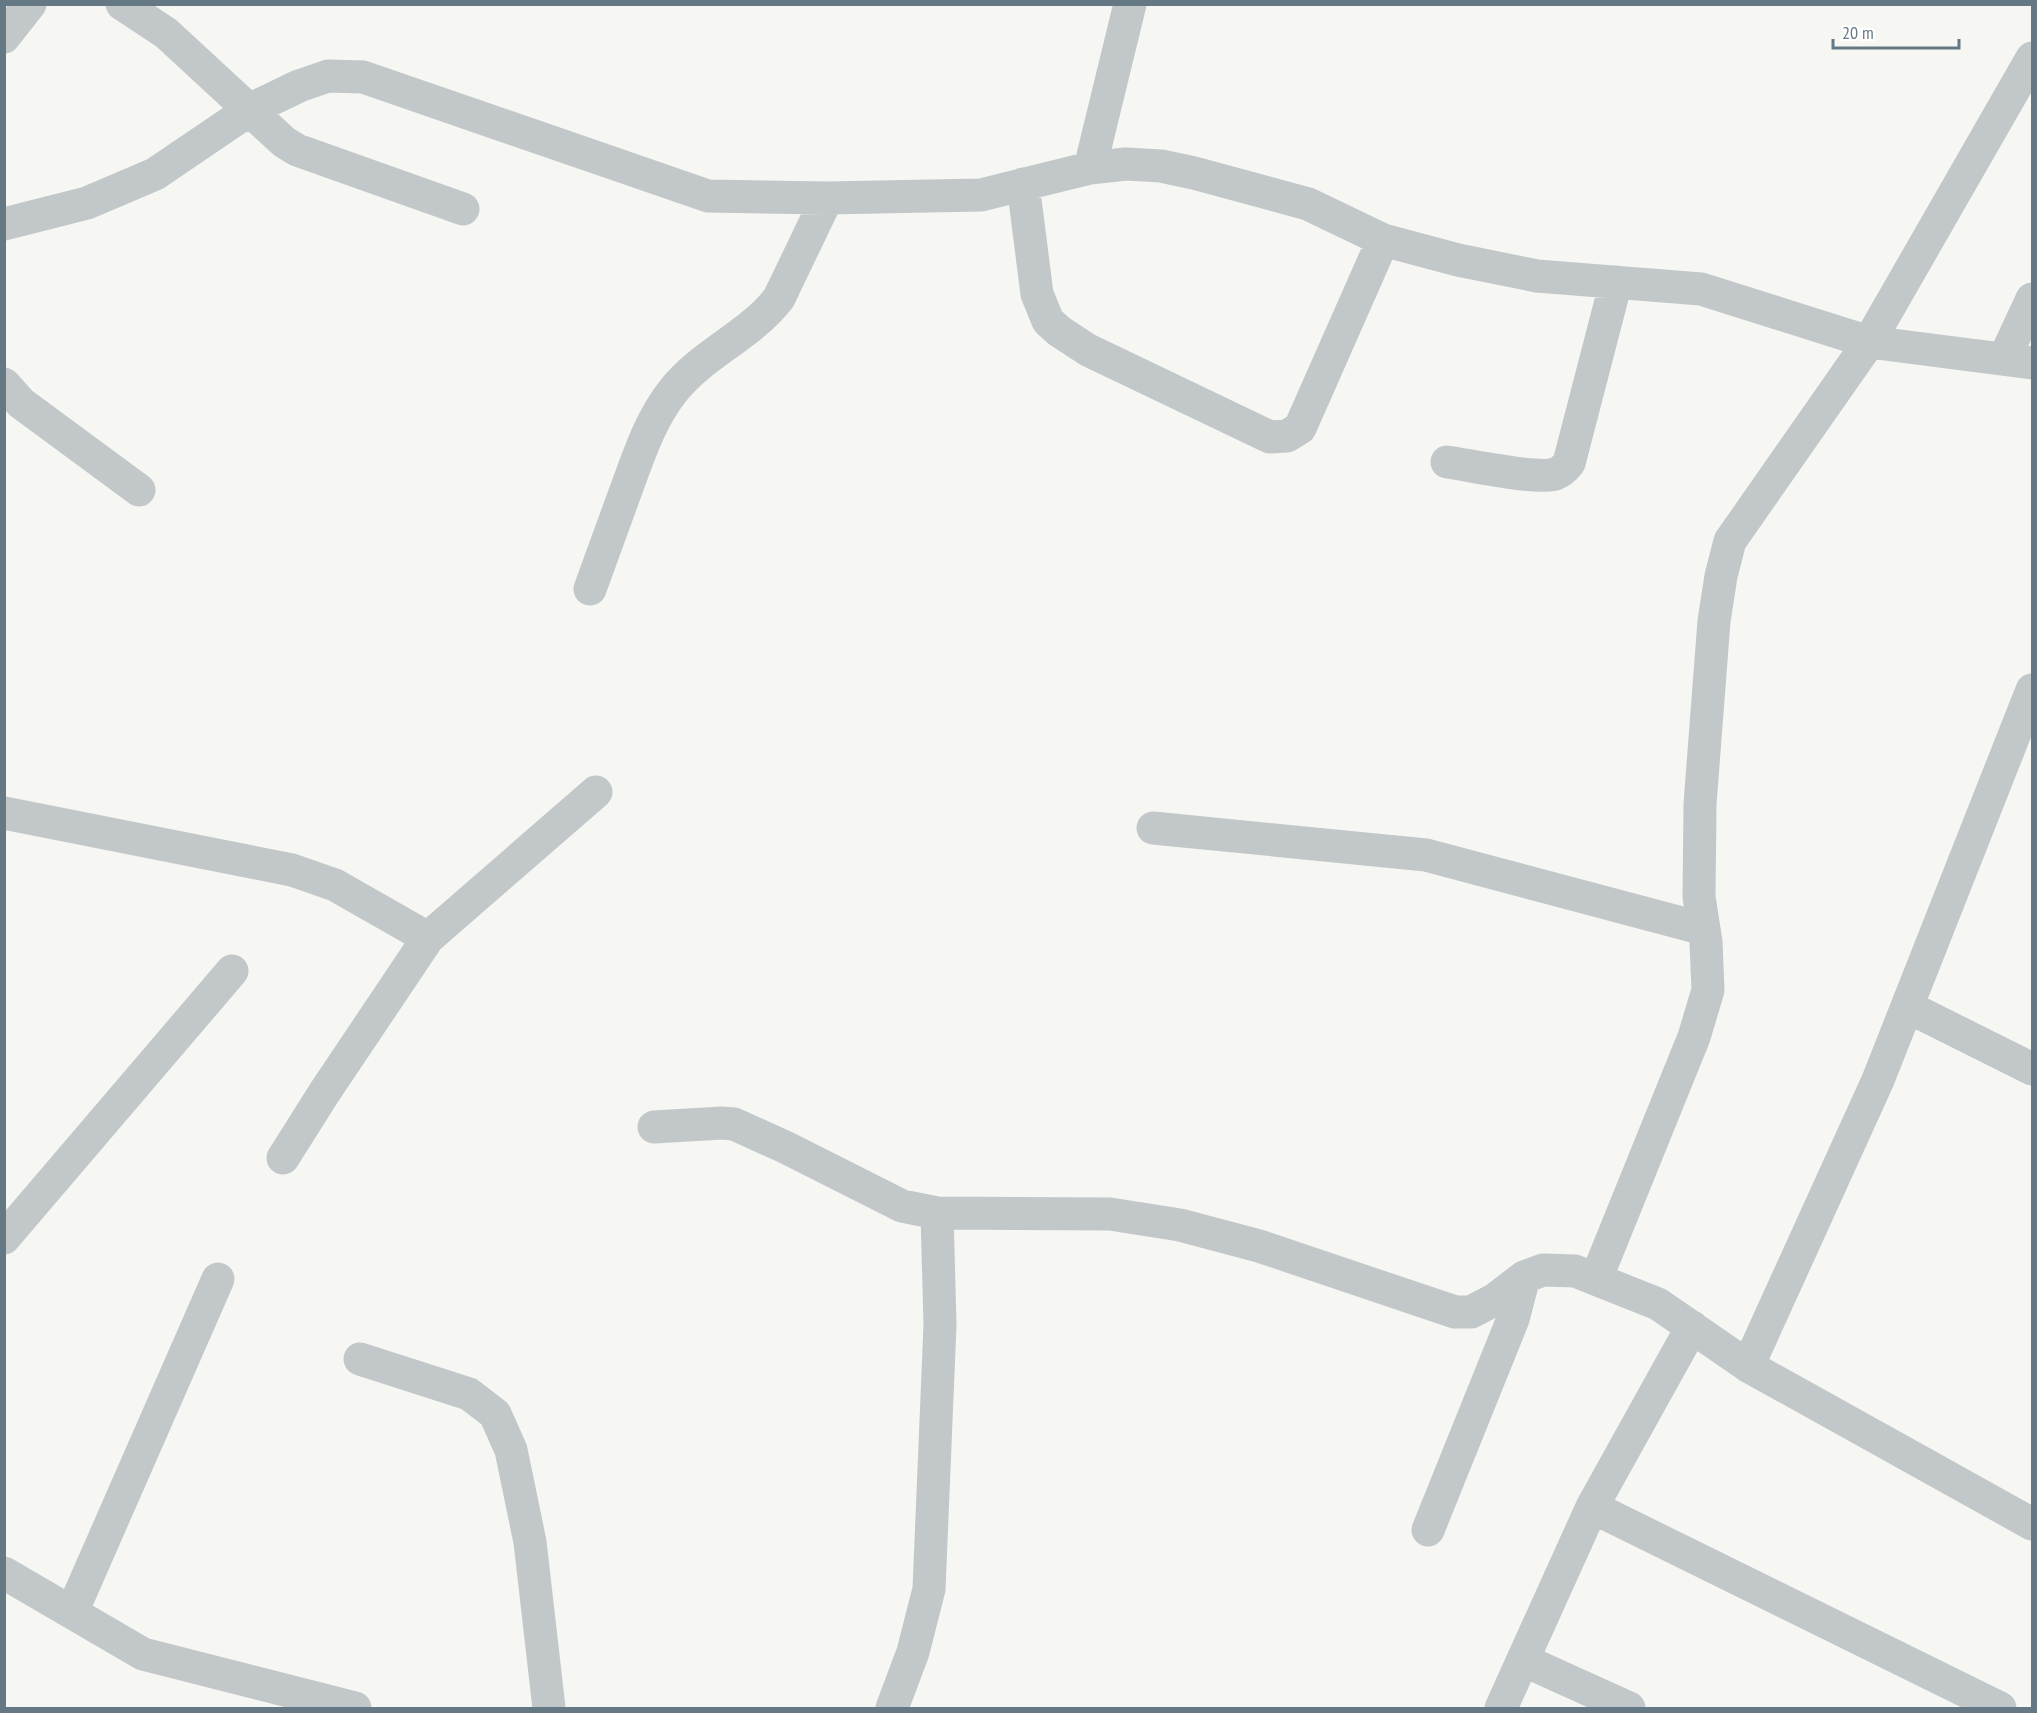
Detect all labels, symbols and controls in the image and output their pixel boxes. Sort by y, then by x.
scale bar [1833,12,1959,50]
text: 20 m [1842,21,1874,44]

